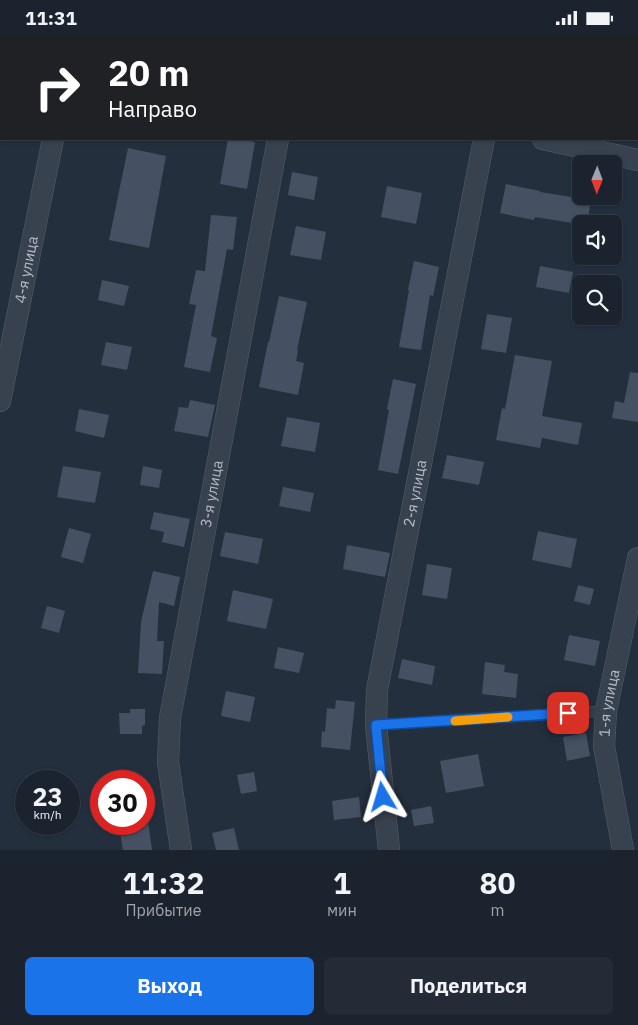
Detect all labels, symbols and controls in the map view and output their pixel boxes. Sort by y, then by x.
text: 11:31 [25,6,77,30]
text: 20 m [108,50,190,96]
icon: right [25,55,90,120]
text: Направо [108,94,197,123]
north arrow [572,155,622,205]
map controls [572,155,622,325]
button: sound [572,215,622,265]
street label: 4-я улица [10,234,42,305]
button: search [572,275,622,325]
street label: 2-я улица [399,458,431,529]
street label: 3-я улица [196,459,227,529]
street label: 1-я улица [595,668,623,737]
pin [547,692,589,734]
icon: arrive [554,699,582,727]
speed limit sign: 30 [90,770,155,835]
position arrow [356,770,408,822]
text: 23 [32,780,63,813]
text: km/h [33,807,62,822]
text: 11:32 [123,863,204,902]
text: 1 [333,863,351,902]
text: 80 [479,863,515,902]
text: Прибытие [125,900,202,920]
text: мин [327,900,357,920]
text: m [490,900,504,920]
button: Выход [25,957,314,1015]
button: Поделиться [324,957,613,1015]

